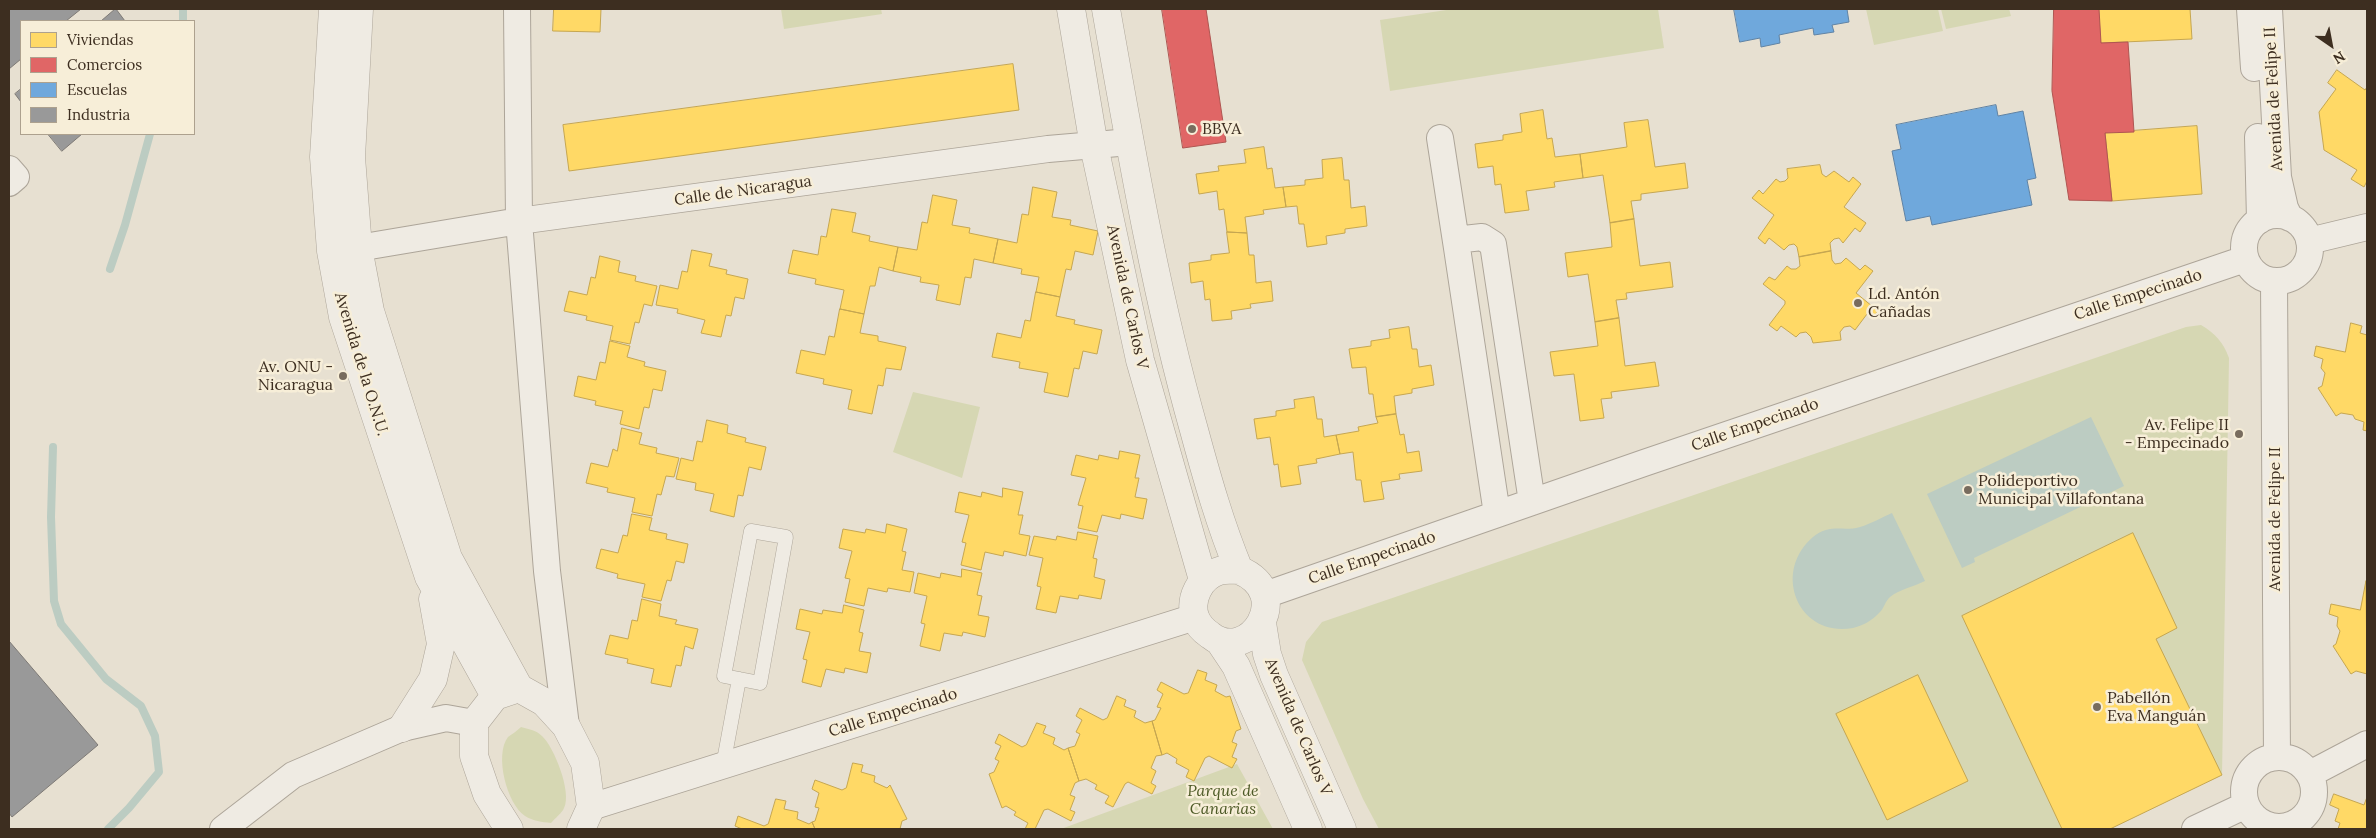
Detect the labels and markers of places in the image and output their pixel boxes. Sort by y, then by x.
place label: BBVA [1202,119,1241,139]
marker: BBVA [1186,123,1198,135]
place label: Ld. Antón Cañadas [1868,284,1940,322]
marker: Ld. Antón Cañadas [1852,297,1864,309]
place label: Av. ONU - Nicaragua [258,357,333,395]
marker: Av. ONU - Nicaragua [337,370,349,382]
place label: Av. Felipe II - Empecinado [2125,415,2229,453]
marker: Av. Felipe II - Empecinado [2233,428,2245,440]
place label: Polideportivo Municipal Villafontana [1978,471,2144,509]
marker: Polideportivo Municipal Villafontana [1962,484,1974,496]
place label: Pabellón Eva Manguán [2107,688,2206,726]
marker: Pabellón Eva Manguán [2091,701,2103,713]

